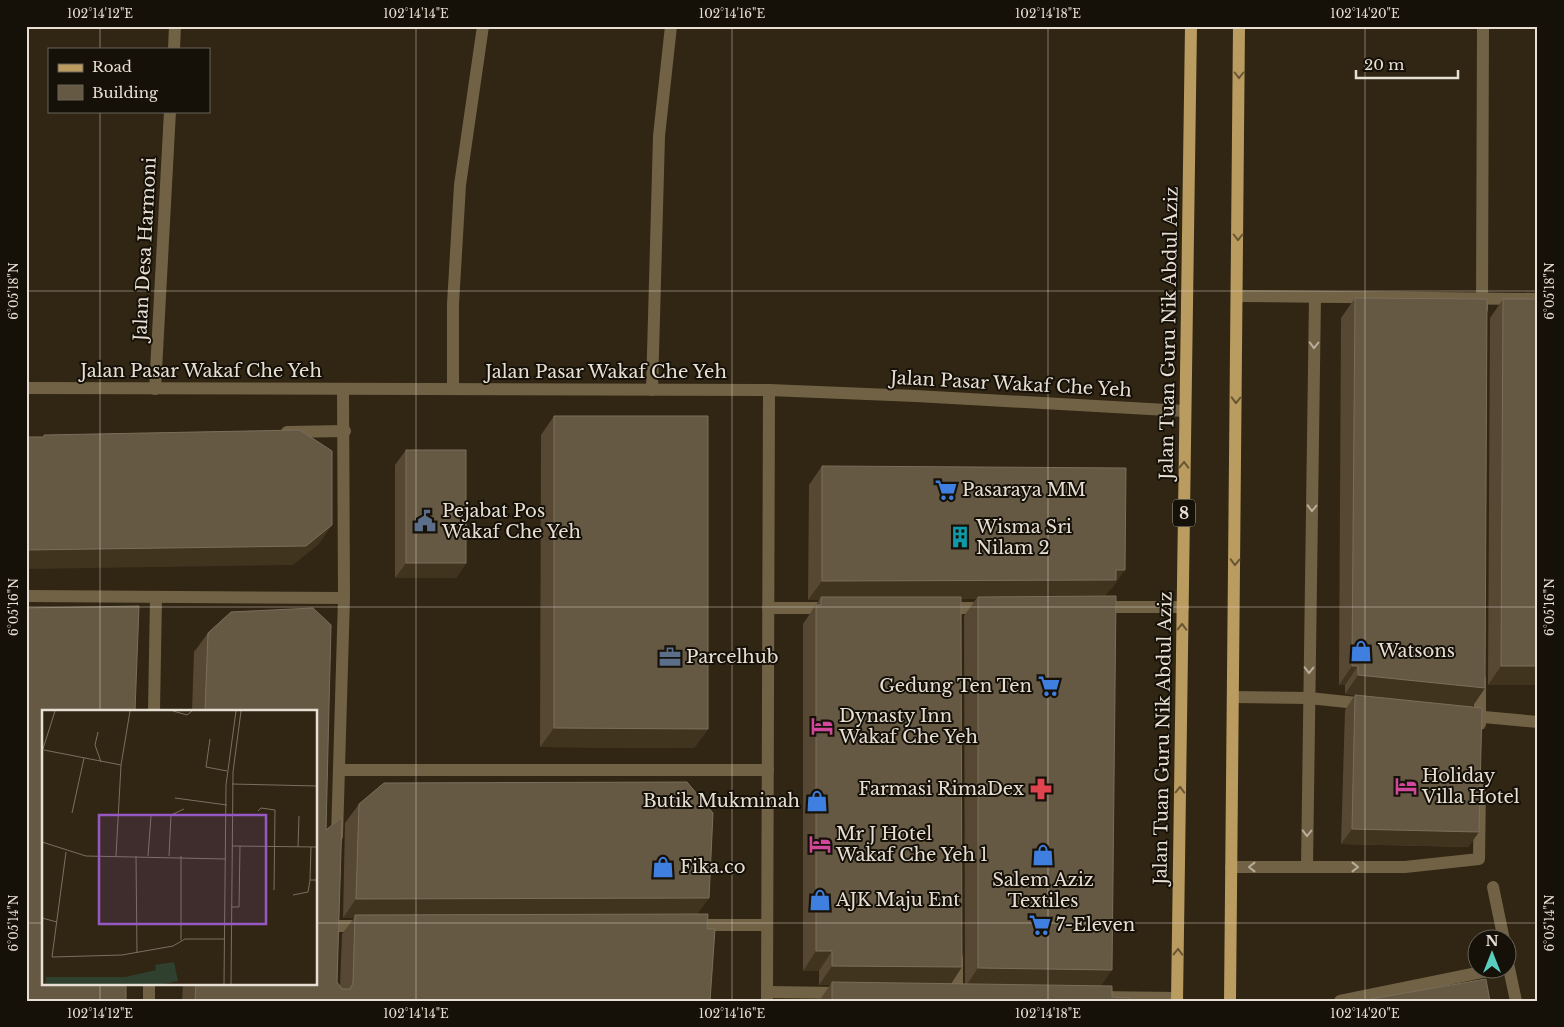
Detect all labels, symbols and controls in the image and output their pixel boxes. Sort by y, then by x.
text: 102°14'12"E [67,6,133,21]
text: 102°14'14"E [383,6,449,21]
text: 102°14'16"E [699,6,765,21]
text: 102°14'18"E [1015,6,1081,21]
text: 102°14'20"E [1330,6,1400,21]
legend [48,48,210,112]
scale bar [1356,48,1459,80]
text: 20 m [1364,55,1404,74]
text: Road [92,57,132,76]
one-way arrow [1234,72,1244,79]
text: Building [92,83,159,102]
street label: Jalan Desa Harmoni [129,157,161,343]
street label: Jalan Tuan Guru Nik Abdul Aziz [1155,186,1183,482]
one-way arrow [1233,234,1243,242]
text: 6°05'18"N [6,262,21,320]
text: 6°05'18"N [1542,262,1557,320]
one-way arrow [1309,342,1319,350]
street label: Jalan Pasar Wakaf Che Yeh [78,360,322,382]
street label: Jalan Pasar Wakaf Che Yeh [483,361,727,383]
street label: Jalan Pasar Wakaf Che Yeh [888,367,1132,401]
one-way arrow [1231,396,1241,404]
one-way arrow [1179,460,1189,468]
supermarket icon: Pasaraya MM [933,477,959,503]
place label: Pasaraya MM [962,479,1086,501]
road number: 8 [1173,499,1195,526]
place label: Pejabat Pos Wakaf Che Yeh [441,500,581,543]
one-way arrow [1306,504,1317,512]
public building icon: Pejabat Pos Wakaf Che Yeh [412,508,438,534]
place label: Wisma Sri Nilam 2 [975,516,1072,559]
building icon: Wisma Sri Nilam 2 [947,524,973,550]
one-way arrow [1229,559,1240,567]
text: 6°05'16"N [6,578,21,636]
text: 6°05'16"N [1542,578,1557,636]
street label: Jalan Tuan Guru Nik Abdul Aziz [1149,591,1177,887]
one-way arrow [1177,623,1187,630]
shop icon: Watsons [1348,638,1374,664]
place label: Watsons [1377,640,1455,662]
office icon: Parcelhub [657,644,683,670]
place label: Parcelhub [686,646,779,668]
one-way arrow [1304,666,1314,674]
supermarket icon: Gedung Ten Ten [1036,673,1062,699]
place label: Gedung Ten Ten [879,675,1032,697]
place label: Dynasty Inn Wakaf Che Yeh [838,705,978,748]
inset map [42,710,318,984]
hotel icon: Dynasty Inn Wakaf Che Yeh [809,713,835,739]
place label: Holiday Villa Hotel [1421,765,1520,808]
hotel icon: Holiday Villa Hotel [1393,773,1419,799]
pharmacy icon: Farmasi RimaDex [1028,776,1054,802]
place label: Farmasi RimaDex [859,778,1024,800]
one-way arrow [1175,785,1185,793]
shop icon: Butik Mukminah [804,788,830,814]
place label: Butik Mukminah [643,790,800,812]
place label: Mr J Hotel Wakaf Che Yeh 1 [835,823,988,866]
one-way arrow [1302,829,1312,837]
hotel icon: Mr J Hotel Wakaf Che Yeh 1 [807,831,833,857]
shop icon: Salem Aziz Textiles [1030,842,1056,868]
shop icon: Fika.co [650,854,676,880]
place label: Fika.co [680,856,745,878]
one-way arrow [1247,862,1255,872]
one-way arrow [1352,862,1360,872]
place label: Salem Aziz Textiles [992,869,1094,912]
shop icon: AJK Maju Ent [807,887,833,913]
place label: AJK Maju Ent [835,889,960,911]
text: 6°05'14"N [6,894,21,952]
text: 6°05'14"N [1542,894,1557,952]
supermarket icon: 7-Eleven [1027,912,1053,938]
place label: 7-Eleven [1056,914,1135,936]
north arrow [1466,930,1516,980]
text: N [1485,932,1499,950]
one-way arrow [1173,948,1183,956]
text: 102°14'12"E [67,1006,133,1021]
text: 102°14'14"E [383,1006,449,1021]
text: 102°14'16"E [699,1006,765,1021]
text: 102°14'18"E [1015,1006,1081,1021]
text: 102°14'20"E [1330,1006,1400,1021]

